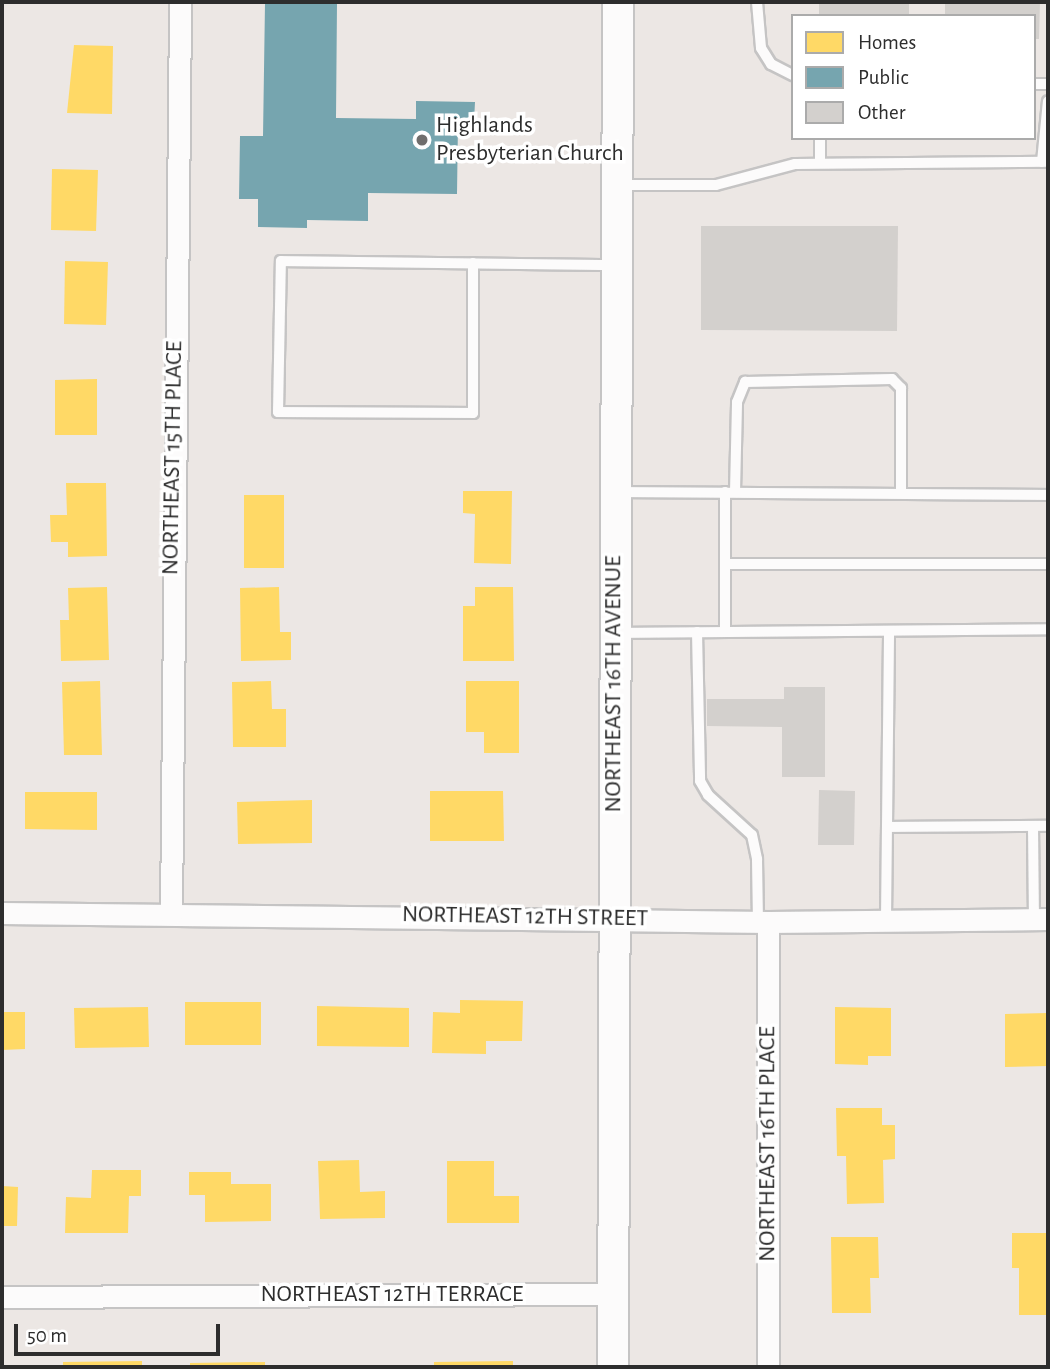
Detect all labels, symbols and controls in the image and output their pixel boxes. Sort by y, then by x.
legend [791,14,1036,140]
text: Homes [858,32,916,53]
text: Public [858,67,908,88]
text: Other [858,102,905,123]
place label: Highlands Presbyterian Church [436,112,624,168]
marker: Highlands Presbyterian Church [414,132,430,148]
street label: NORTHEAST 15TH PLACE [157,341,189,575]
street label: NORTHEAST 16TH AVENUE [600,555,628,813]
street label: NORTHEAST 12TH STREET [402,900,648,934]
street label: NORTHEAST 16TH PLACE [754,1026,782,1262]
street label: NORTHEAST 12TH TERRACE [261,1281,523,1309]
scale bar [18,1310,224,1354]
text: 50 m [27,1325,67,1346]

